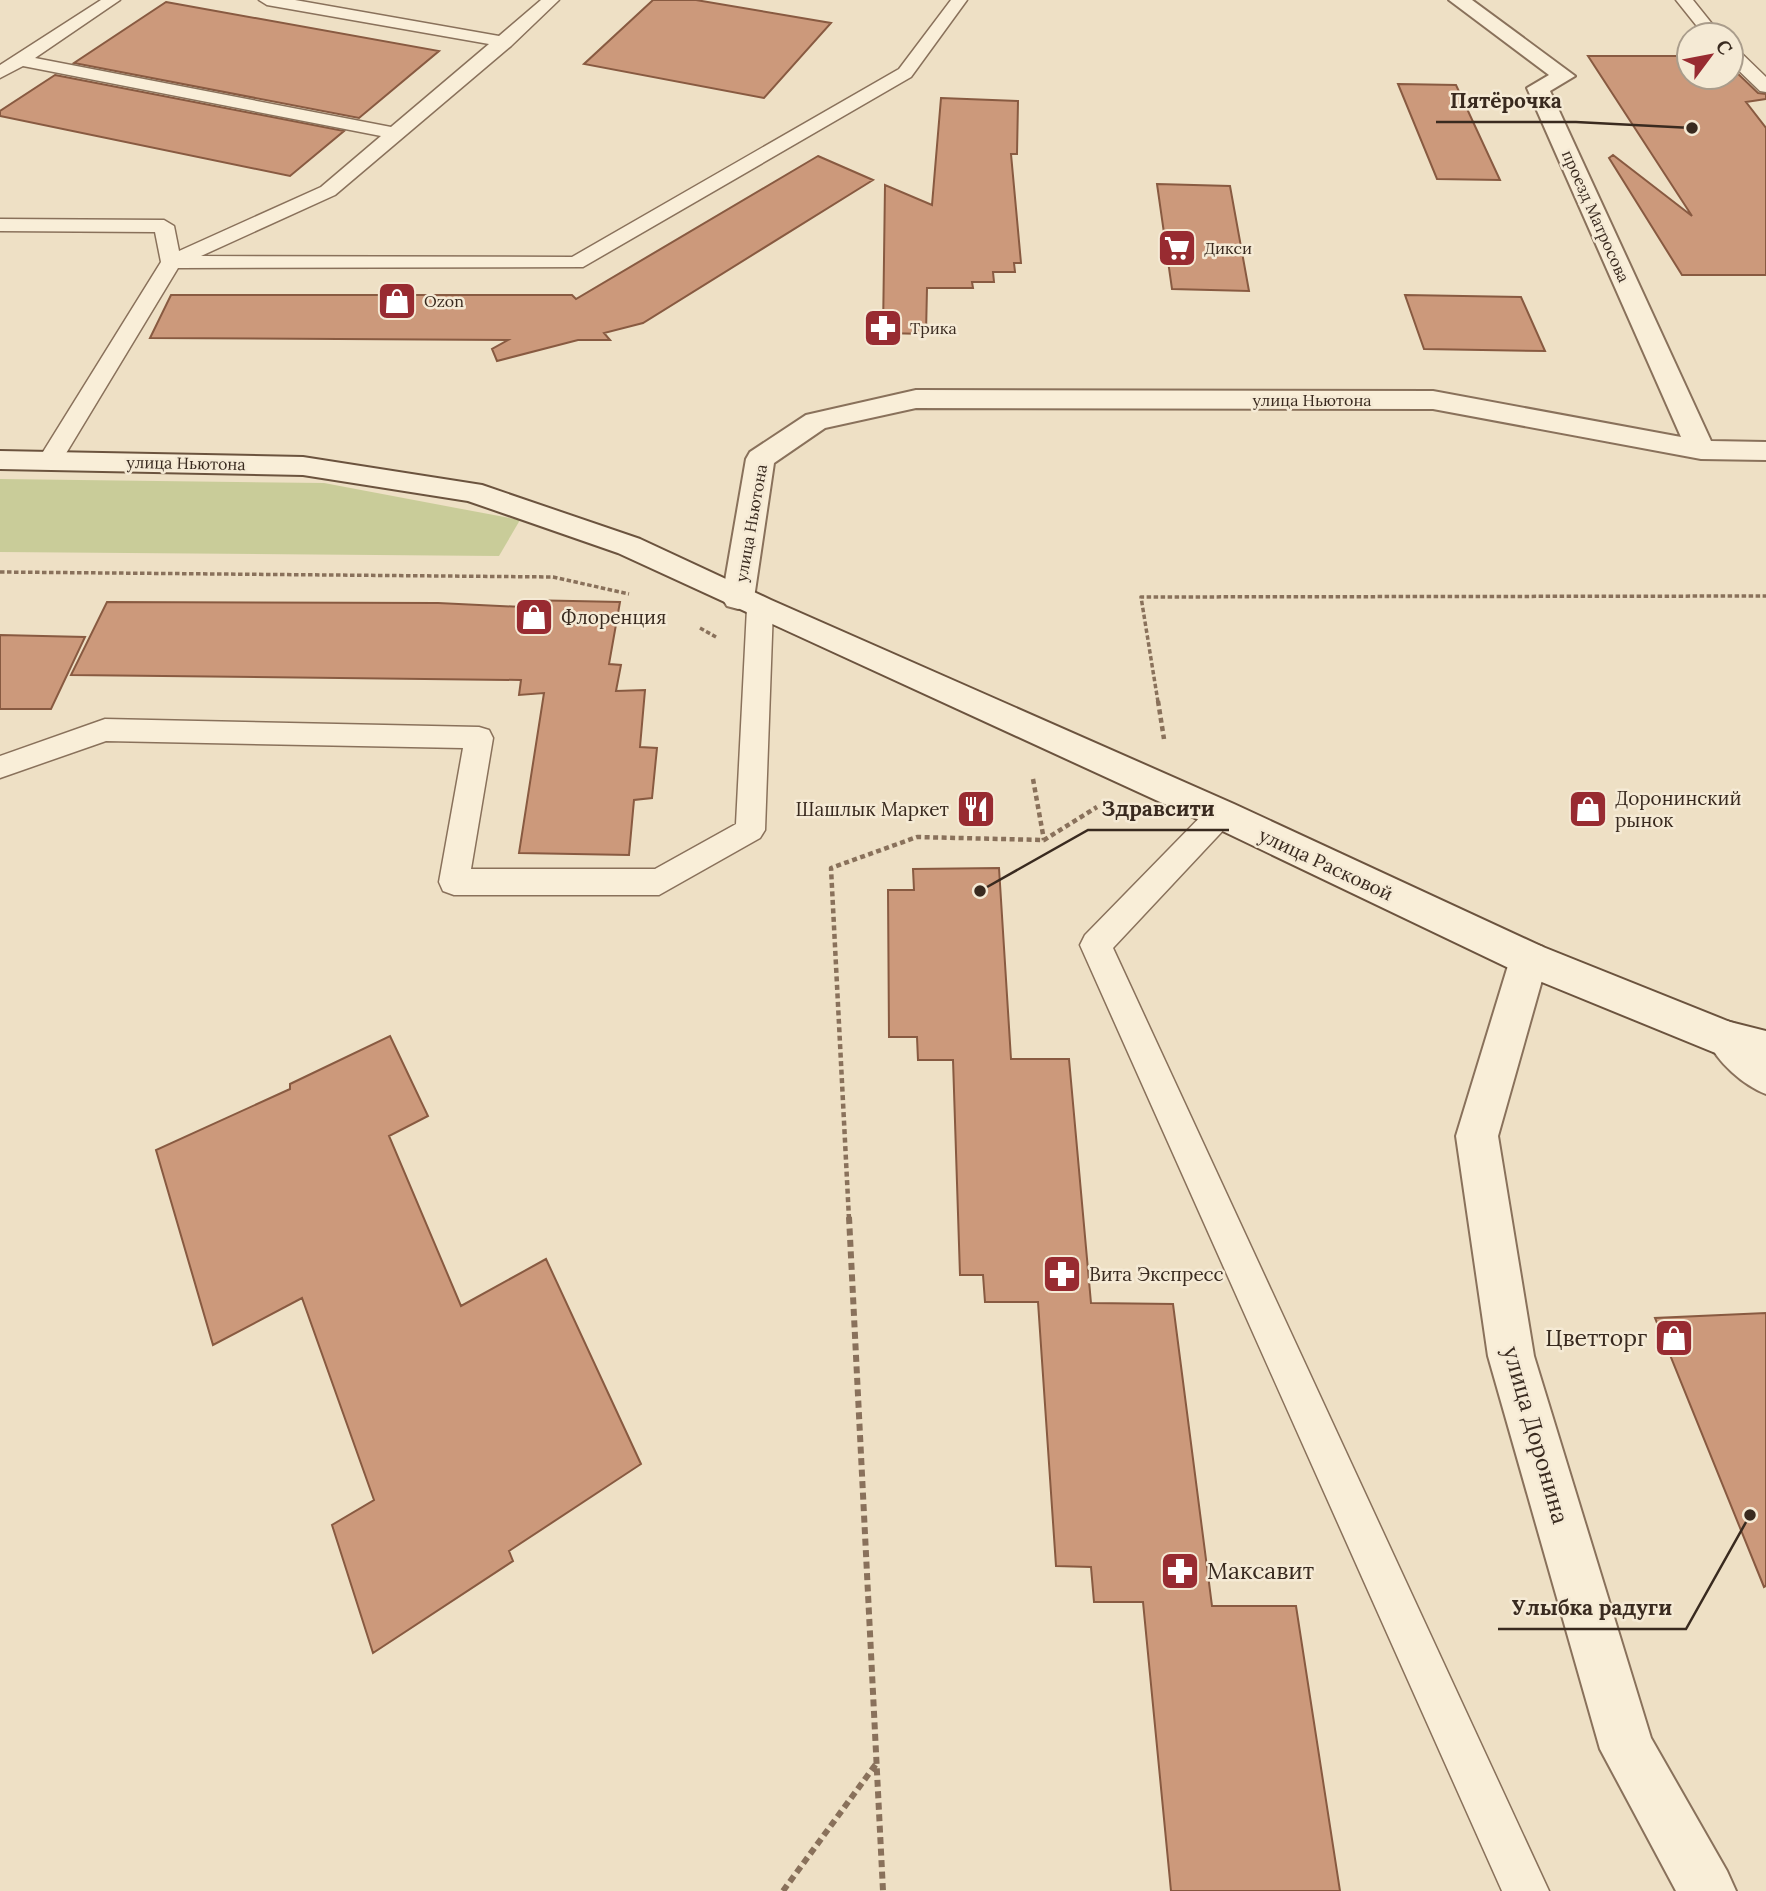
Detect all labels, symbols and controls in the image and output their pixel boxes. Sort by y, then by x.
north arrow [1675,21,1745,91]
text: С [1711,35,1738,59]
callout: Пятёрочка [1436,80,1576,122]
text: Пятёрочка [1450,87,1562,114]
street label: проезд Матросова [1558,147,1634,285]
supermarket icon: Дикси [1156,227,1198,269]
place label: Дикси [1204,238,1252,258]
shop icon: Ozon [376,280,418,322]
place label: Ozon [424,291,464,311]
pharmacy icon: Трика [862,307,904,349]
place label: Трика [910,318,957,338]
street label: улица Ньютона [1252,390,1372,410]
street label: улица Ньютона [126,452,246,474]
street label: улица Ньютона [731,463,771,583]
shop icon: Флоренция [513,596,555,638]
place label: Флоренция [561,605,666,629]
place label: Доронинский рынок [1615,786,1741,832]
restaurant icon: Шашлык Маркет [955,788,997,830]
callout: Здравсити [1088,788,1229,830]
shop icon: Доронинский рынок [1567,788,1609,830]
text: Здравсити [1102,795,1215,822]
place label: Шашлык Маркет [796,797,949,821]
street label: улица Расковой [1255,822,1397,906]
pharmacy icon: Вита Экспресс [1041,1253,1083,1295]
place label: Вита Экспресс [1089,1262,1224,1286]
shop icon: Цветторг [1653,1317,1695,1359]
place label: Цветторг [1545,1323,1647,1352]
street label: улица Доронина [1497,1343,1576,1527]
pharmacy icon: Максавит [1159,1550,1201,1592]
place label: Максавит [1207,1556,1314,1585]
callout: Улыбка радуги [1498,1587,1686,1629]
text: Улыбка радуги [1512,1594,1672,1621]

